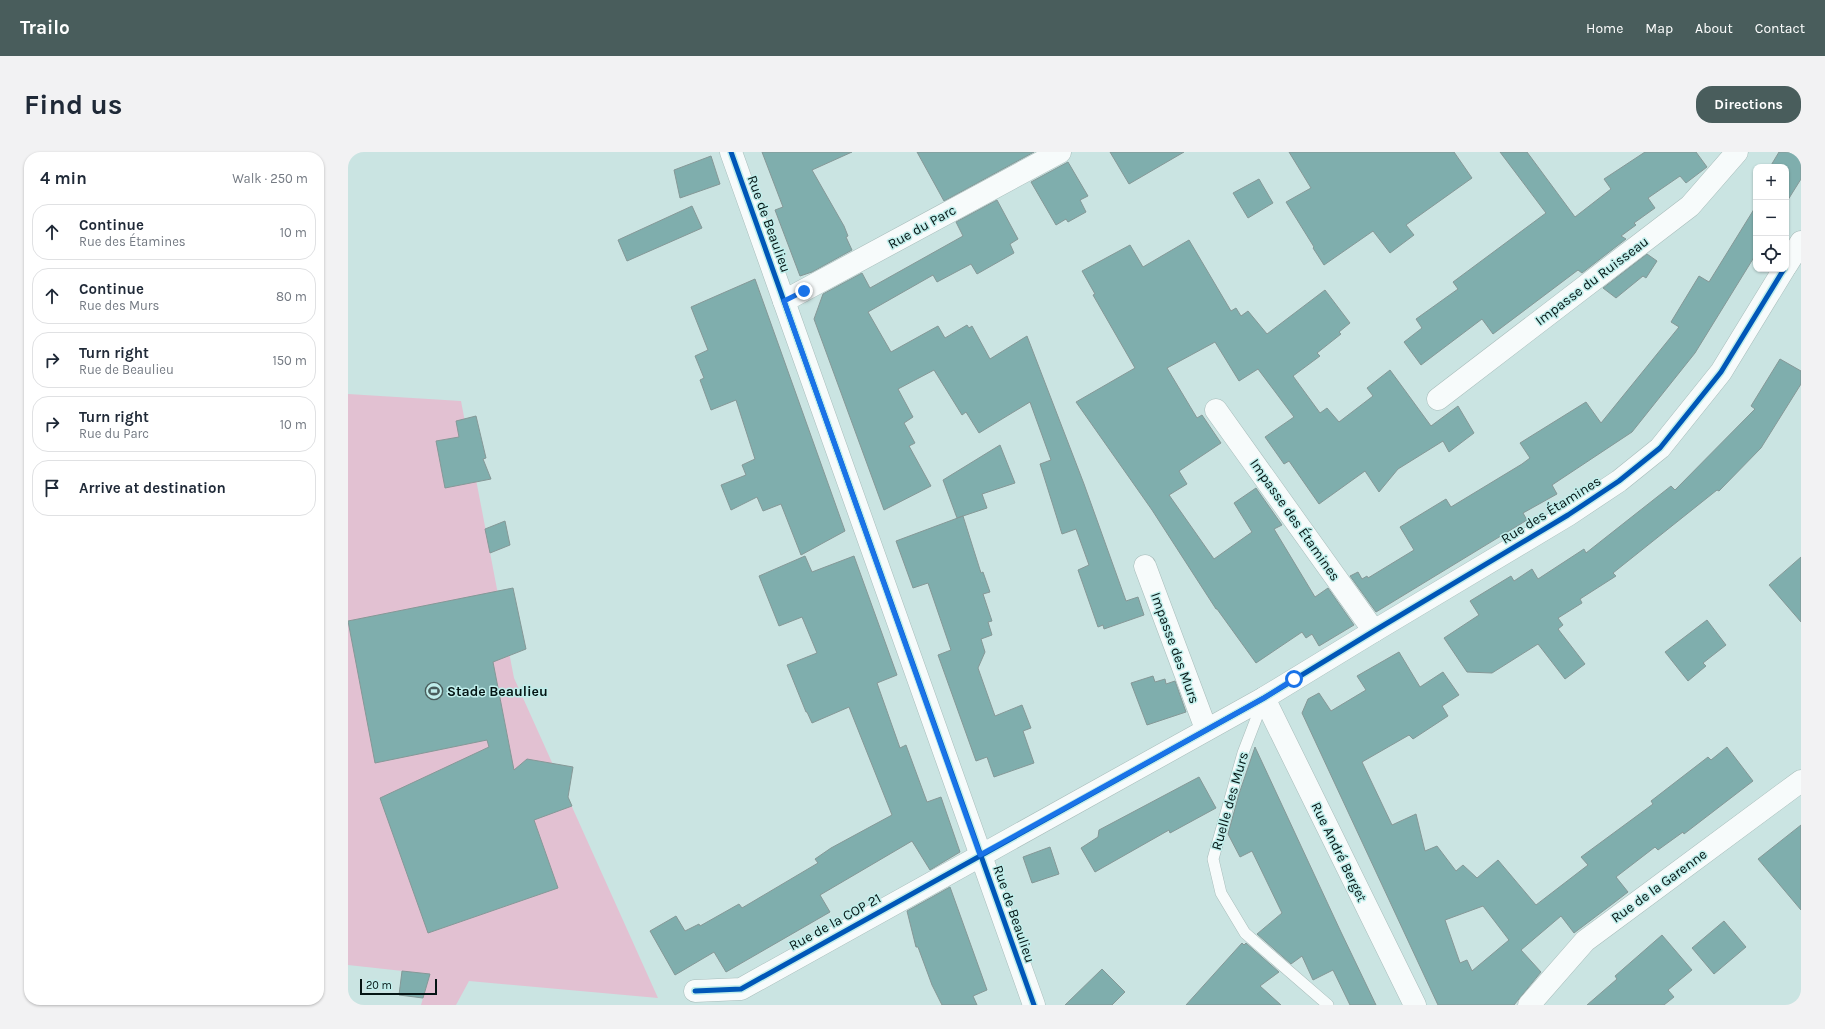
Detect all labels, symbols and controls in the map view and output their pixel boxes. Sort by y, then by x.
text: Trailo [20,17,70,39]
text: Home [1586,20,1623,37]
text: Map [1645,20,1673,37]
text: About [1695,20,1733,37]
text: Contact [1755,20,1805,37]
button: Directions [1696,86,1801,123]
text: Find us [24,88,123,121]
map controls [1753,164,1789,272]
button: + [1753,164,1789,200]
text: 4 min [40,168,87,188]
text: Walk · 250 m [232,171,308,186]
street label: Rue de Beaulieu [744,173,794,275]
button: − [1753,200,1789,236]
street label: Rue du Parc [885,201,959,253]
text: Continue [79,216,144,234]
icon: ahead [41,221,63,243]
text: 10 m [280,225,307,240]
street label: Impasse du Ruisseau [1532,233,1652,329]
text: Rue des Étamines [79,234,186,249]
button: locate [1753,236,1789,272]
text: Continue [79,280,144,298]
route end [795,282,813,300]
icon: ahead [41,285,63,307]
text: 80 m [276,289,307,304]
text: Rue des Murs [79,298,159,313]
text: Turn right [79,344,149,362]
icon: right [41,349,63,371]
text: 150 m [272,353,307,368]
text: Rue de Beaulieu [79,362,174,377]
text: Turn right [79,408,149,426]
icon: right [41,413,63,435]
text: 10 m [280,417,307,432]
text: Rue du Parc [79,426,149,441]
street label: Impasse des Étamines [1246,455,1344,584]
street label: Rue des Étamines [1497,472,1604,548]
icon: arrive [41,477,63,499]
text: Arrive at destination [79,479,226,497]
street label: Impasse des Murs [1147,590,1203,706]
route start [1285,670,1303,688]
sports icon: Stade Beaulieu [424,681,444,701]
place label: Stade Beaulieu [447,683,548,700]
street label: Ruelle des Murs [1208,750,1252,852]
street label: Rue André Berget [1307,799,1371,905]
street label: Rue de la Garenne [1608,846,1710,926]
street label: Rue de Beaulieu [989,863,1039,965]
street label: Rue de la COP 21 [786,890,884,954]
scale bar [360,977,437,996]
text: 20 m [366,979,392,992]

